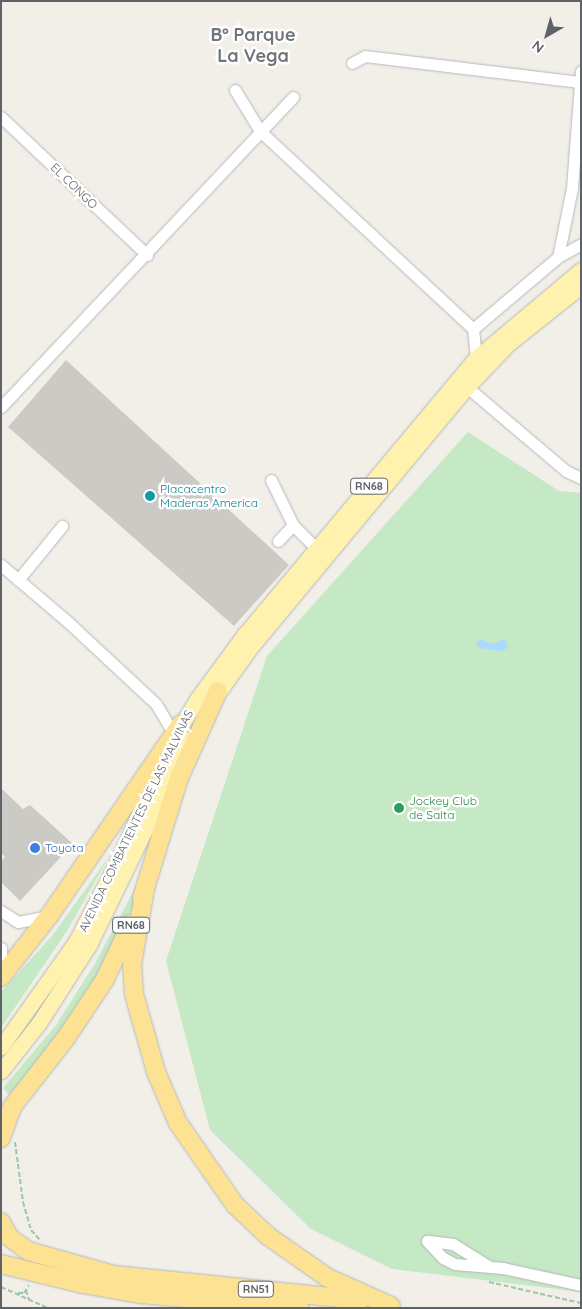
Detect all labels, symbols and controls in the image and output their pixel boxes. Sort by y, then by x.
north arrow [522,10,572,60]
district label: Bº Parque La Vega [210,25,296,68]
text: N [528,37,547,57]
street label: EL CONGO [48,160,100,212]
road number: RN68 [349,478,389,494]
place label: Placacentro Maderas America [160,482,258,510]
marker: Placacentro Maderas America [144,490,156,502]
street label: AVENIDA COMBATIENTES DE LAS MALVINAS [76,708,196,934]
place label: Jockey Club de Salta [409,794,477,822]
marker: Jockey Club de Salta [393,802,405,814]
place label: Toyota [45,841,83,855]
marker: Toyota [29,842,41,854]
road number: RN68 [111,916,151,934]
road number: RN51 [237,1280,275,1298]

